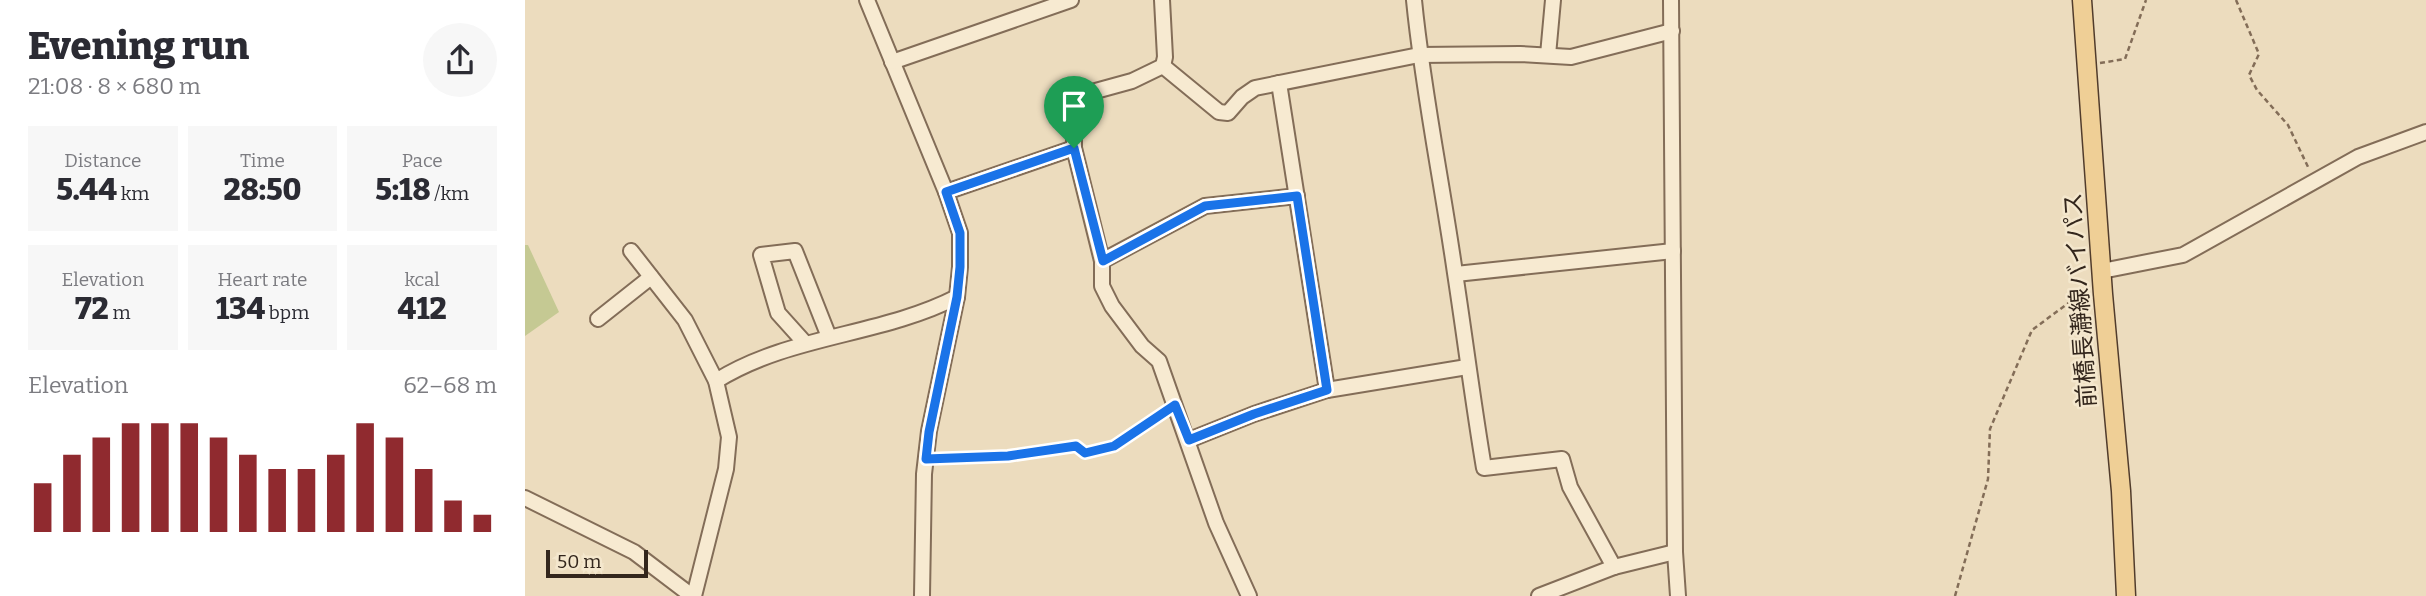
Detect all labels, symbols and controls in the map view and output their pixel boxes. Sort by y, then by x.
text: Evening run [28,23,249,69]
button: share [423,23,497,97]
text: 21:08 · 8 × 680 m [28,72,201,100]
pin [1044,76,1104,148]
icon: arrive [1055,87,1093,125]
text: Distance [64,149,141,172]
text: Time [240,149,285,172]
text: Pace [402,149,443,172]
text: 5.44 [56,172,117,208]
text: 28:50 [223,172,302,208]
text: 5:18 [375,172,430,208]
text: km [117,182,149,205]
text: /km [430,182,469,205]
street label: 前橋長瀞線バイパス [2059,192,2101,408]
text: Elevation [61,268,144,291]
text: Heart rate [218,268,307,291]
text: kcal [404,268,440,291]
text: 72 [75,291,109,327]
text: 134 [216,291,265,327]
text: 412 [398,291,447,327]
text: m [109,301,131,324]
text: bpm [265,301,309,324]
text: Elevation [28,371,128,399]
text: 62–68 m [403,371,497,399]
scale bar [546,547,647,579]
text: 50 m [557,550,601,573]

